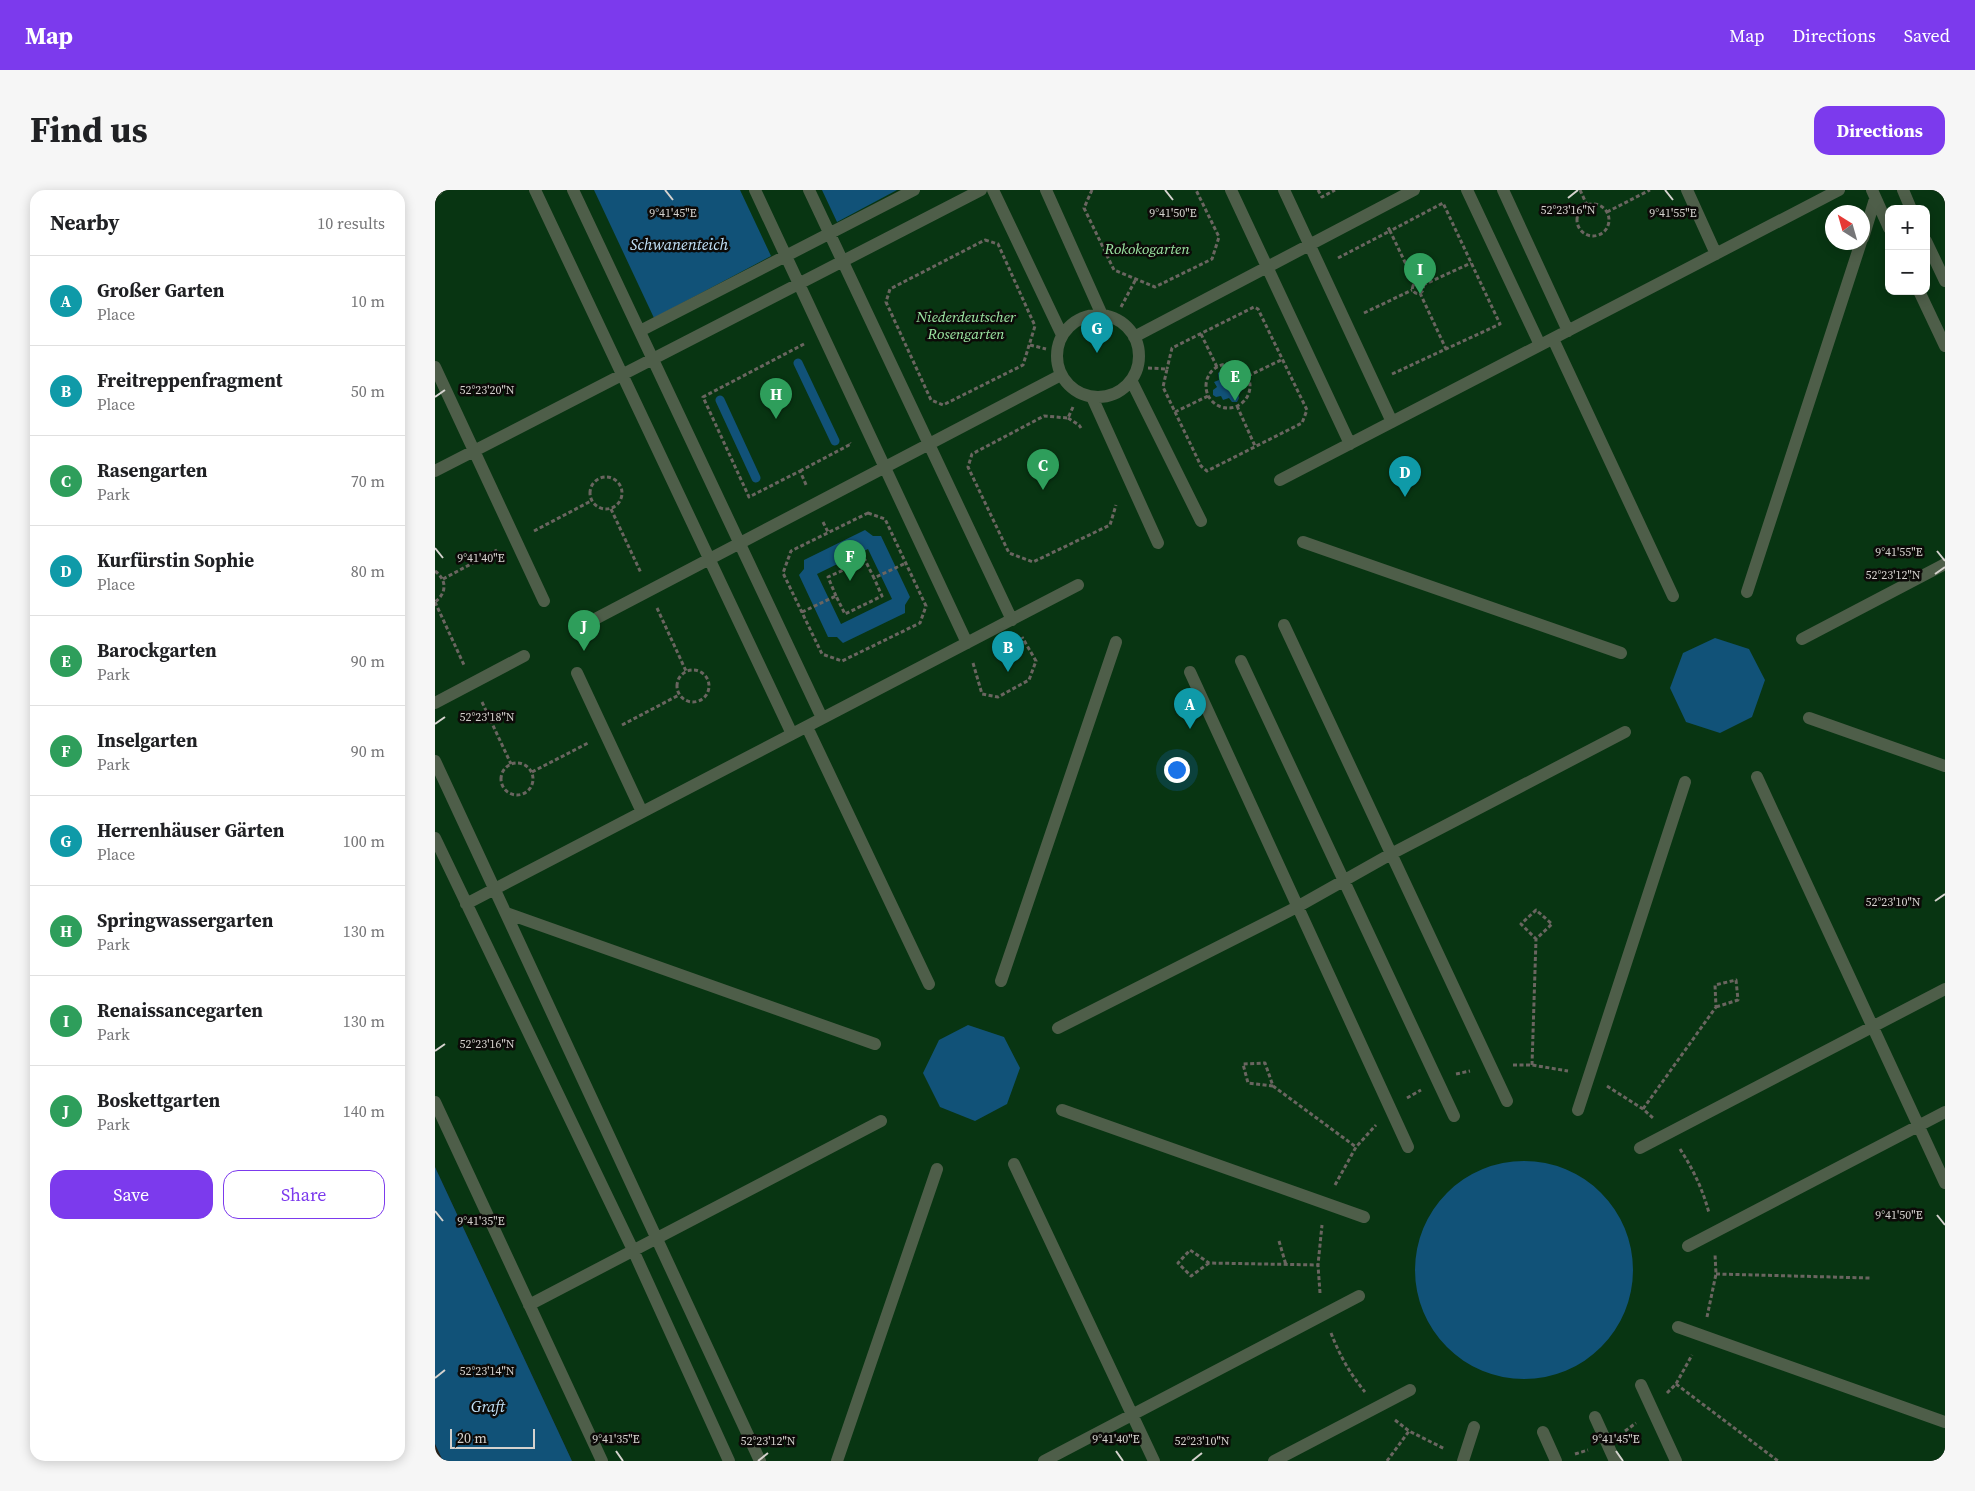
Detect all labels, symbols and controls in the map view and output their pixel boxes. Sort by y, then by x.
text: Map [25,19,73,52]
text: Map [1729,23,1765,48]
text: Directions [1793,23,1876,48]
text: Saved [1904,23,1950,48]
text: Find us [30,106,148,154]
button: Directions [1814,106,1945,155]
text: 52°23'16"N [1540,202,1596,218]
text: 9°41'45"E [649,205,697,221]
text: 9°41'50"E [1149,205,1197,221]
text: 9°41'55"E [1649,205,1697,221]
north arrow [1825,205,1870,250]
map controls [1885,205,1930,295]
button: + [1885,205,1930,250]
text: Nearby [50,208,120,237]
text: 10 results [317,212,385,234]
water label: Schwanenteich [630,233,728,255]
park label: Rokokogarten [1103,238,1190,259]
button: − [1885,250,1930,295]
pin: I [1404,253,1436,294]
text: Großer Garten [97,277,224,303]
text: A [61,290,71,312]
text: 10 m [351,290,385,312]
text: Place [97,303,135,325]
park label: Niederdeutscher Rosengarten [915,306,1017,344]
pin: G [1081,312,1113,353]
pin: E [1219,360,1251,401]
text: Freitreppenfragment [97,367,283,393]
pin: H [760,378,792,419]
text: B [61,380,71,402]
text: 50 m [351,380,385,402]
text: 52°23'20"N [459,382,515,398]
text: Place [97,393,135,415]
pin: C [1027,449,1059,490]
pin: D [1389,456,1421,497]
text: Rasengarten [97,457,208,483]
text: C [61,470,71,492]
text: 70 m [351,470,385,492]
text: Park [97,483,130,505]
pin: F [834,540,866,581]
text: 9°41'55"E [1875,544,1923,560]
text: Kurfürstin Sophie [97,547,254,573]
text: 9°41'40"E [457,550,505,566]
text: D [60,560,72,582]
text: 80 m [351,560,385,582]
text: 52°23'12"N [1865,567,1921,583]
text: Place [97,573,135,595]
pin: J [568,610,600,651]
pin: B [992,631,1024,672]
text: Barockgarten [97,637,217,663]
text: E [61,650,71,672]
text: 90 m [351,650,385,672]
text: Park [97,663,130,685]
pin: A [1174,688,1206,729]
text: 52°23'18"N [459,709,515,725]
text: Inselgarten [97,727,198,753]
text: F [61,740,71,762]
text: 90 m [351,740,385,762]
text: Park [97,753,130,775]
your location [1164,757,1190,783]
text: Herrenhäuser Gärten [97,817,284,843]
text: G [61,830,71,852]
text: 100 m [343,830,385,852]
text: Place [97,843,135,865]
text: 52°23'10"N [1865,894,1921,910]
text: Springwassergarten [97,907,273,933]
text: H [60,920,72,942]
text: 130 m [343,920,385,942]
text: Park [97,933,130,955]
text: Renaissancegarten [97,997,263,1023]
text: I [63,1010,69,1032]
text: 130 m [343,1010,385,1032]
text: Park [97,1023,130,1045]
text: 52°23'16"N [459,1036,515,1052]
text: Boskettgarten [97,1087,220,1113]
text: J [63,1100,69,1122]
text: 140 m [343,1100,385,1122]
text: Park [97,1113,130,1135]
button: Save [50,1170,213,1219]
button: Share [223,1170,385,1219]
text: 9°41'50"E [1875,1207,1923,1223]
text: 9°41'35"E [457,1213,505,1229]
text: 52°23'14"N [459,1363,515,1379]
water label: Graft [471,1395,506,1417]
scale bar [450,1426,535,1449]
text: 20 m [457,1428,487,1448]
text: 9°41'35"E [592,1431,640,1447]
text: 9°41'40"E [1092,1431,1140,1447]
text: 9°41'45"E [1592,1431,1640,1447]
text: 52°23'12"N [740,1433,796,1449]
text: 52°23'10"N [1174,1433,1230,1449]

